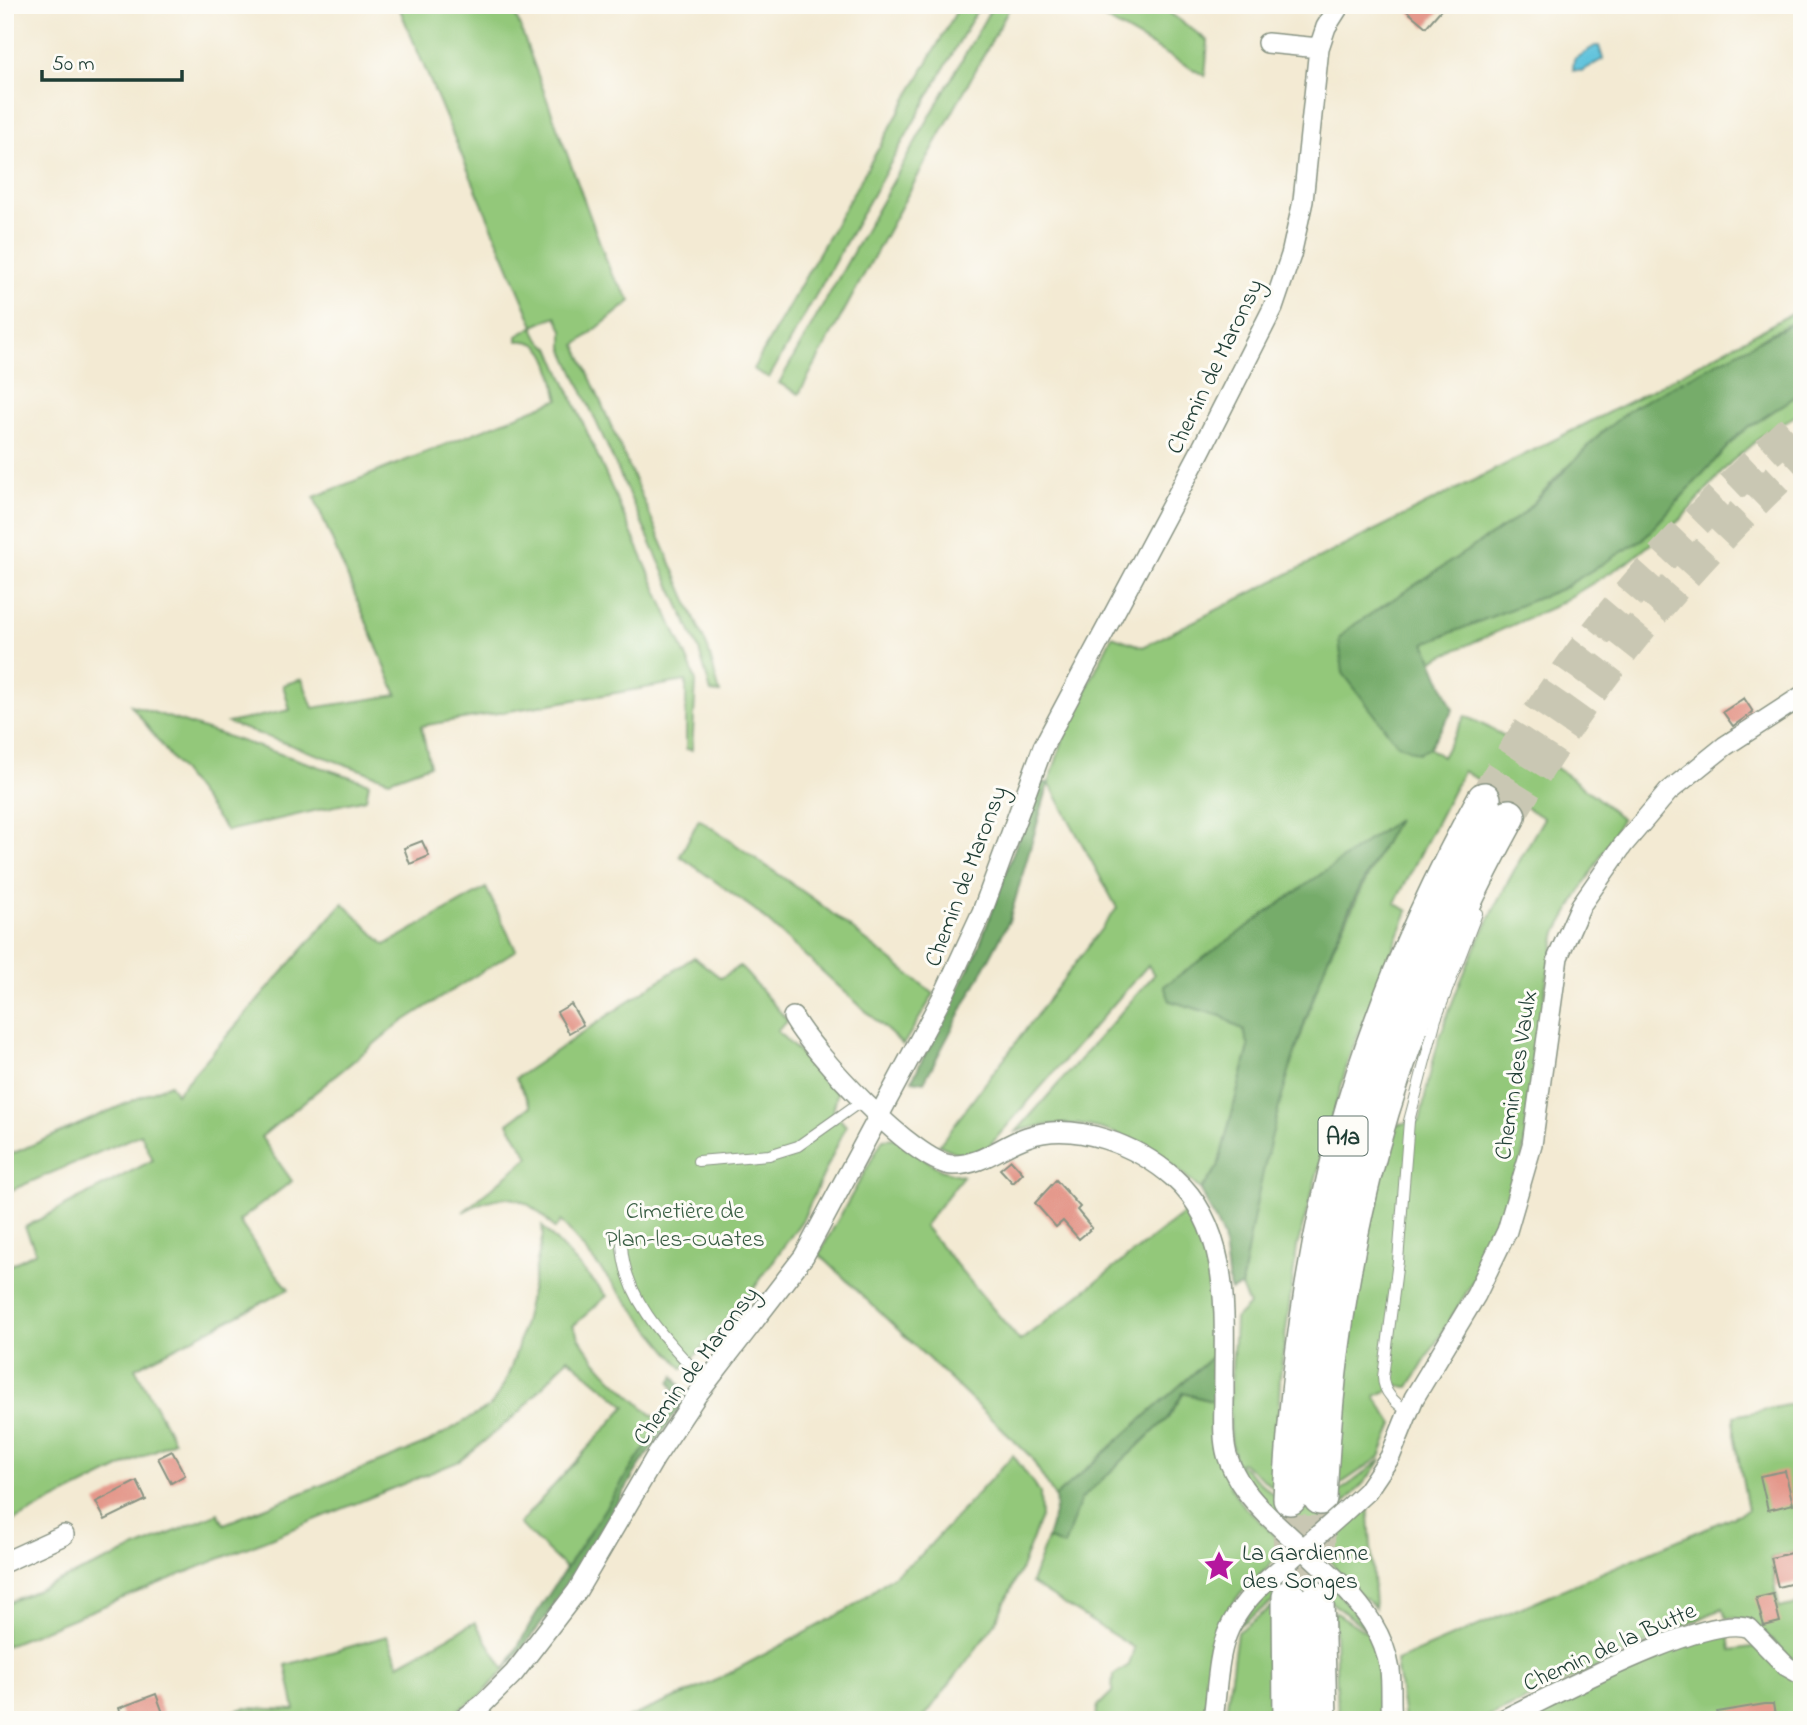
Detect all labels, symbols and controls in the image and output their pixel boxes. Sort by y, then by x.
scale bar [42,38,182,82]
text: 50 m [52,50,95,80]
street label: Chemin de Maronsy [1159,274,1275,461]
street label: Chemin de Maronsy [917,781,1019,973]
street label: Chemin des Vaulx [1487,988,1548,1163]
road number: A1a [1318,1116,1368,1156]
park label: Cimetière de Plan-les-Ouates [605,1195,765,1258]
street label: Chemin de Maronsy [625,1280,769,1454]
place label: La Gardienne des Songes [1242,1537,1369,1600]
place icon: La Gardienne des Songes [1202,1549,1236,1583]
street label: Chemin de la Butte [1518,1594,1702,1702]

